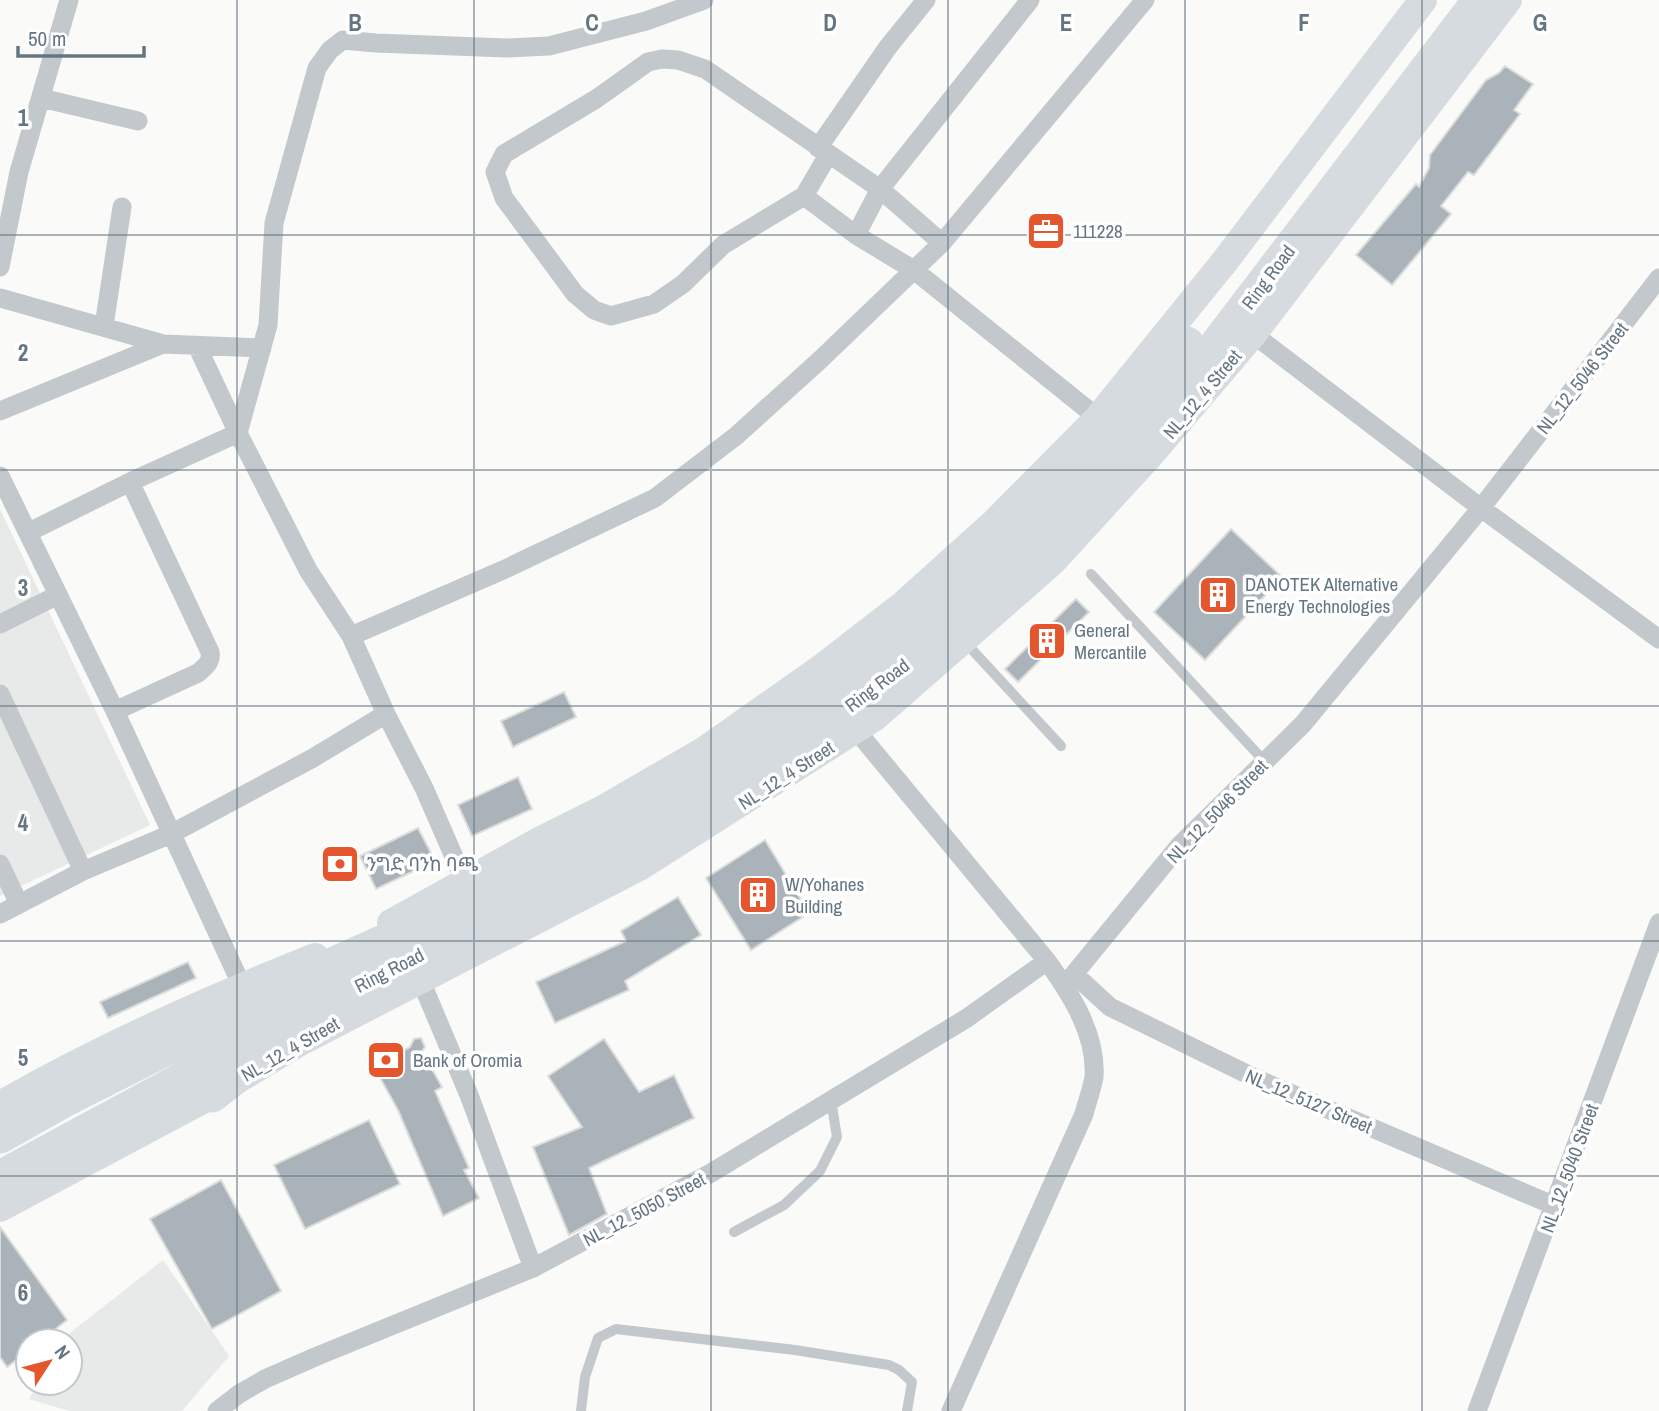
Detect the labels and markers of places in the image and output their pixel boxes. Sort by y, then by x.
office icon: 111228 [1025,210,1067,252]
place label: 111228 [1073,218,1123,244]
place label: DANOTEK Alternative Energy Technologies [1245,571,1398,619]
building icon: DANOTEK Alternative Energy Technologies [1197,574,1239,616]
place label: General Mercantile [1074,617,1147,665]
building icon: General Mercantile [1026,620,1068,662]
bank icon: ንግድ ባንከ ባጫ [319,843,361,885]
place label: ንግድ ባንከ ባጫ [367,851,478,877]
place label: W/Yohanes Building [785,871,865,919]
building icon: W/Yohanes Building [737,874,779,916]
bank icon: Bank of Oromia [365,1039,407,1081]
place label: Bank of Oromia [413,1047,522,1073]

